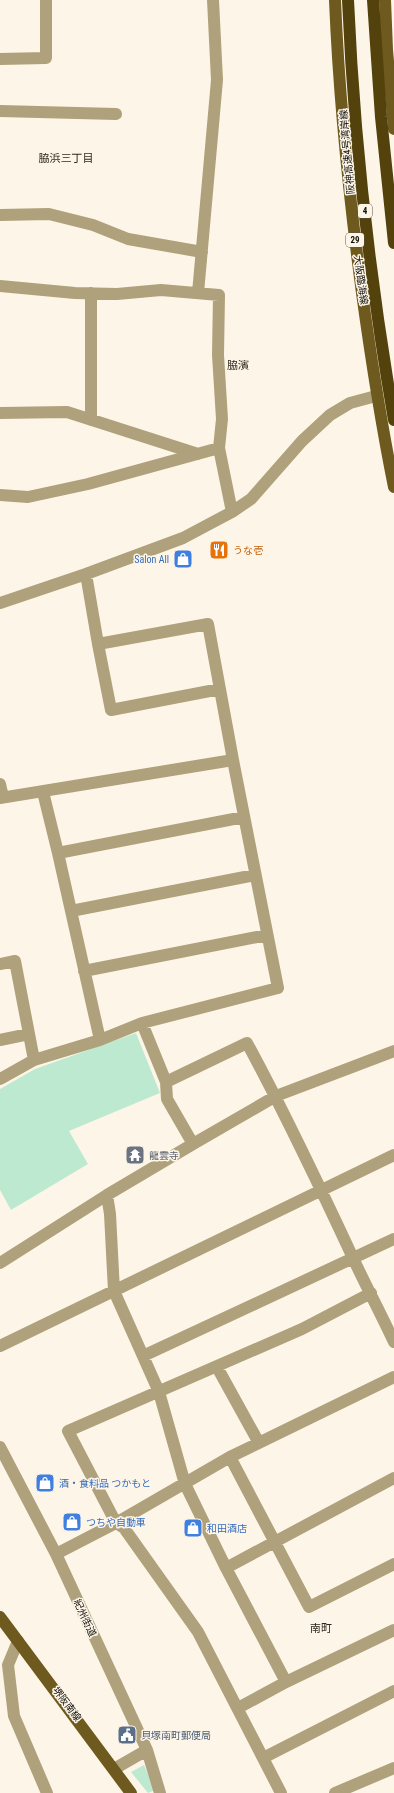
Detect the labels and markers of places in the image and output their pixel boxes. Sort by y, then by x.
restaurant icon: うな壱 [208,539,230,561]
place label: うな壱 [233,545,263,556]
shop icon: Salon All [172,548,194,570]
place label: Salon All [134,554,169,565]
temple icon: 龍雲寺 [124,1144,146,1166]
place label: 龍雲寺 [149,1150,179,1161]
shop icon: 酒・食料品 つかもと [34,1472,56,1494]
place label: 酒・食料品 つかもと [59,1478,151,1489]
shop icon: つちや自動車 [61,1511,83,1533]
place label: つちや自動車 [86,1517,146,1528]
shop icon: 和田酒店 [182,1517,204,1539]
place label: 和田酒店 [207,1523,247,1534]
public building icon: 貝塚南町郵便局 [116,1724,138,1746]
place label: 貝塚南町郵便局 [141,1730,211,1741]

